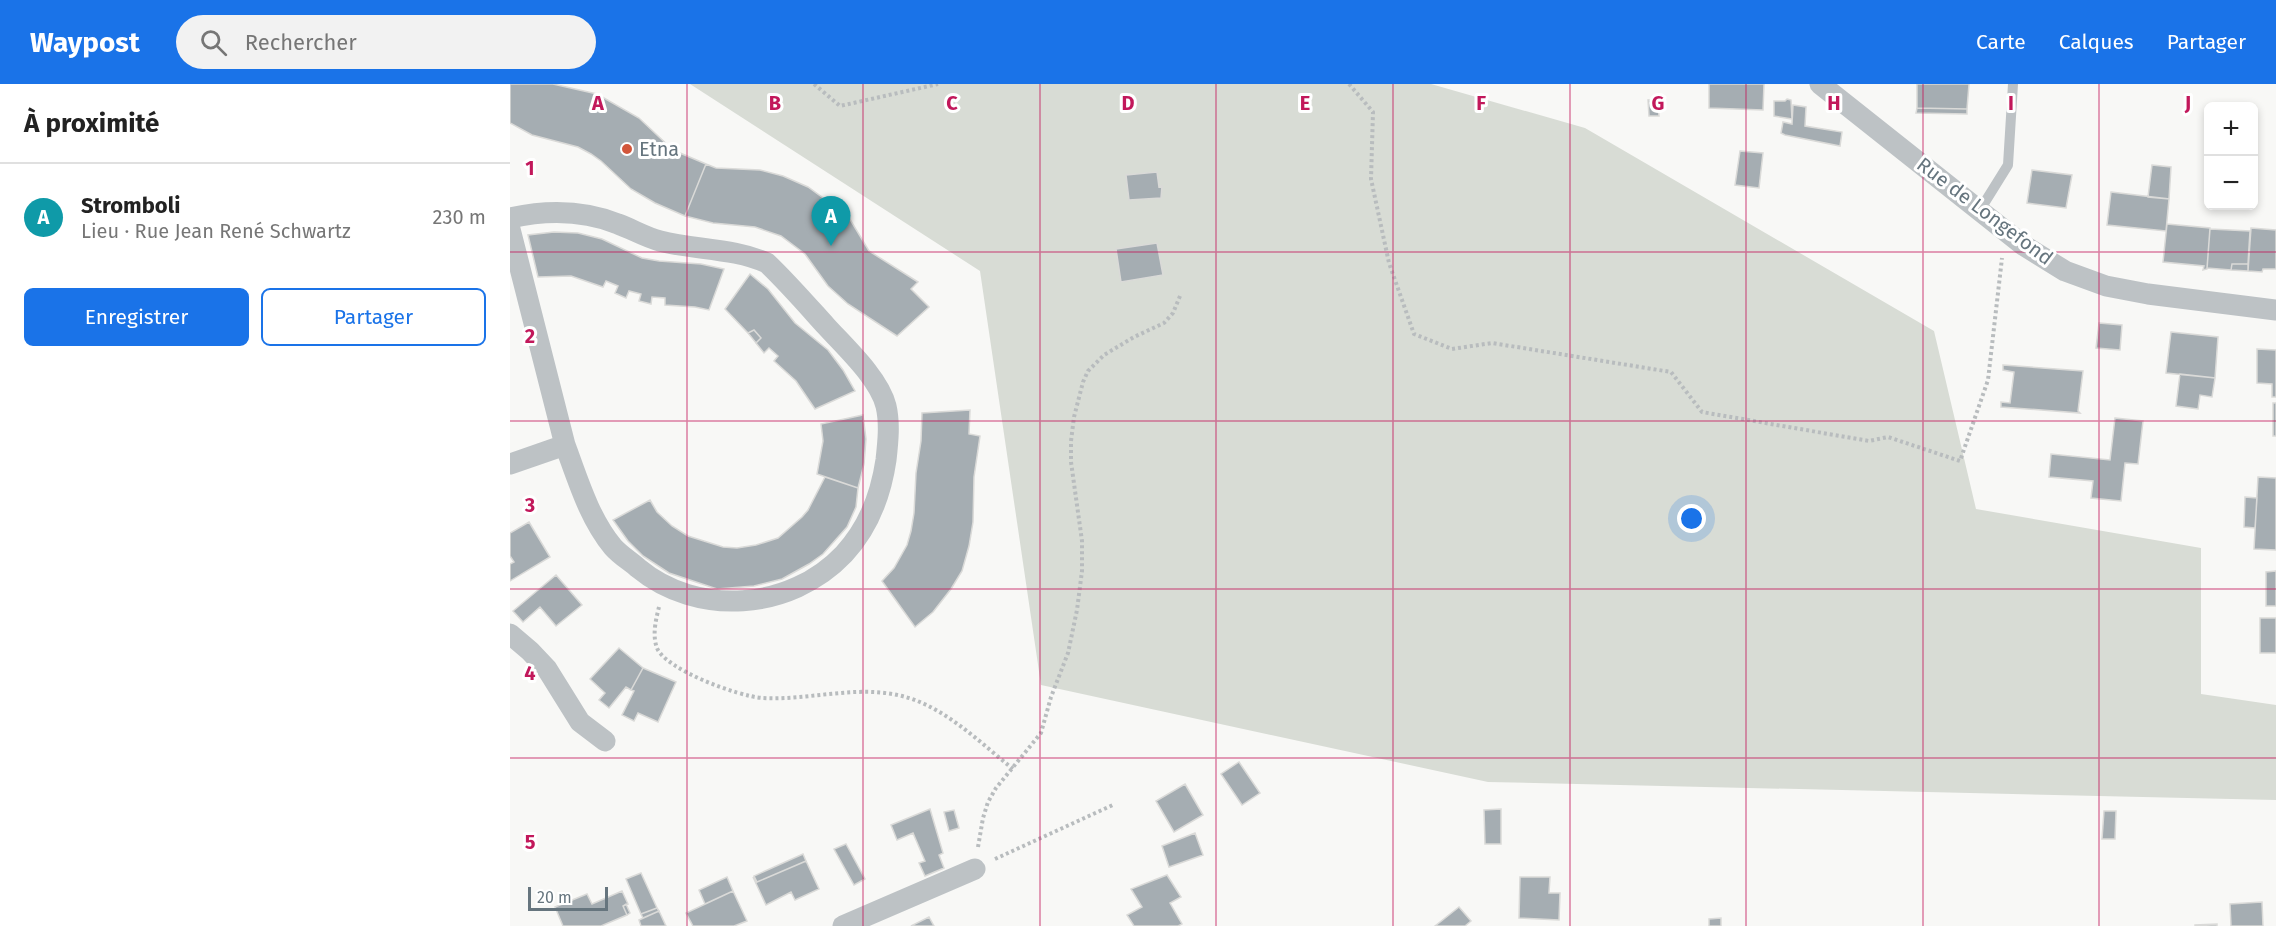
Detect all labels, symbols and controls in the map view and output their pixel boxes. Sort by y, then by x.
search box [176,15,596,69]
text: Waypost [30,26,140,59]
icon: search [197,26,230,59]
text: Rechercher [245,29,357,56]
text: Carte [1976,29,2026,55]
text: Calques [2059,29,2134,55]
text: Partager [2167,29,2246,55]
text: A [591,91,605,115]
text: B [769,91,781,115]
text: C [946,91,958,115]
text: D [1121,91,1135,115]
text: E [1300,91,1310,115]
text: F [1476,91,1486,115]
text: G [1652,91,1664,115]
text: H [1827,91,1841,115]
text: I [2008,91,2014,115]
text: J [2184,91,2191,115]
map controls [2204,102,2258,210]
button: + [2204,102,2258,156]
text: À proximité [24,108,159,139]
place label: Etna [639,137,679,161]
marker: Etna [620,142,634,156]
street label: Rue de Longefond [1912,152,2058,270]
text: 1 [525,156,535,180]
button: − [2204,156,2258,210]
text: Stromboli [81,192,180,219]
pin: A [812,196,850,246]
text: A [38,205,49,229]
text: 230 m [433,205,486,229]
text: Lieu · Rue Jean René Schwartz [81,219,351,243]
button: Enregistrer [24,288,249,346]
button: Partager [261,288,486,346]
text: 2 [525,324,535,348]
text: 3 [524,493,535,517]
your location [1677,504,1706,533]
text: 4 [524,661,536,685]
text: 5 [525,830,536,854]
scale bar [528,884,608,912]
text: 20 m [537,888,572,907]

